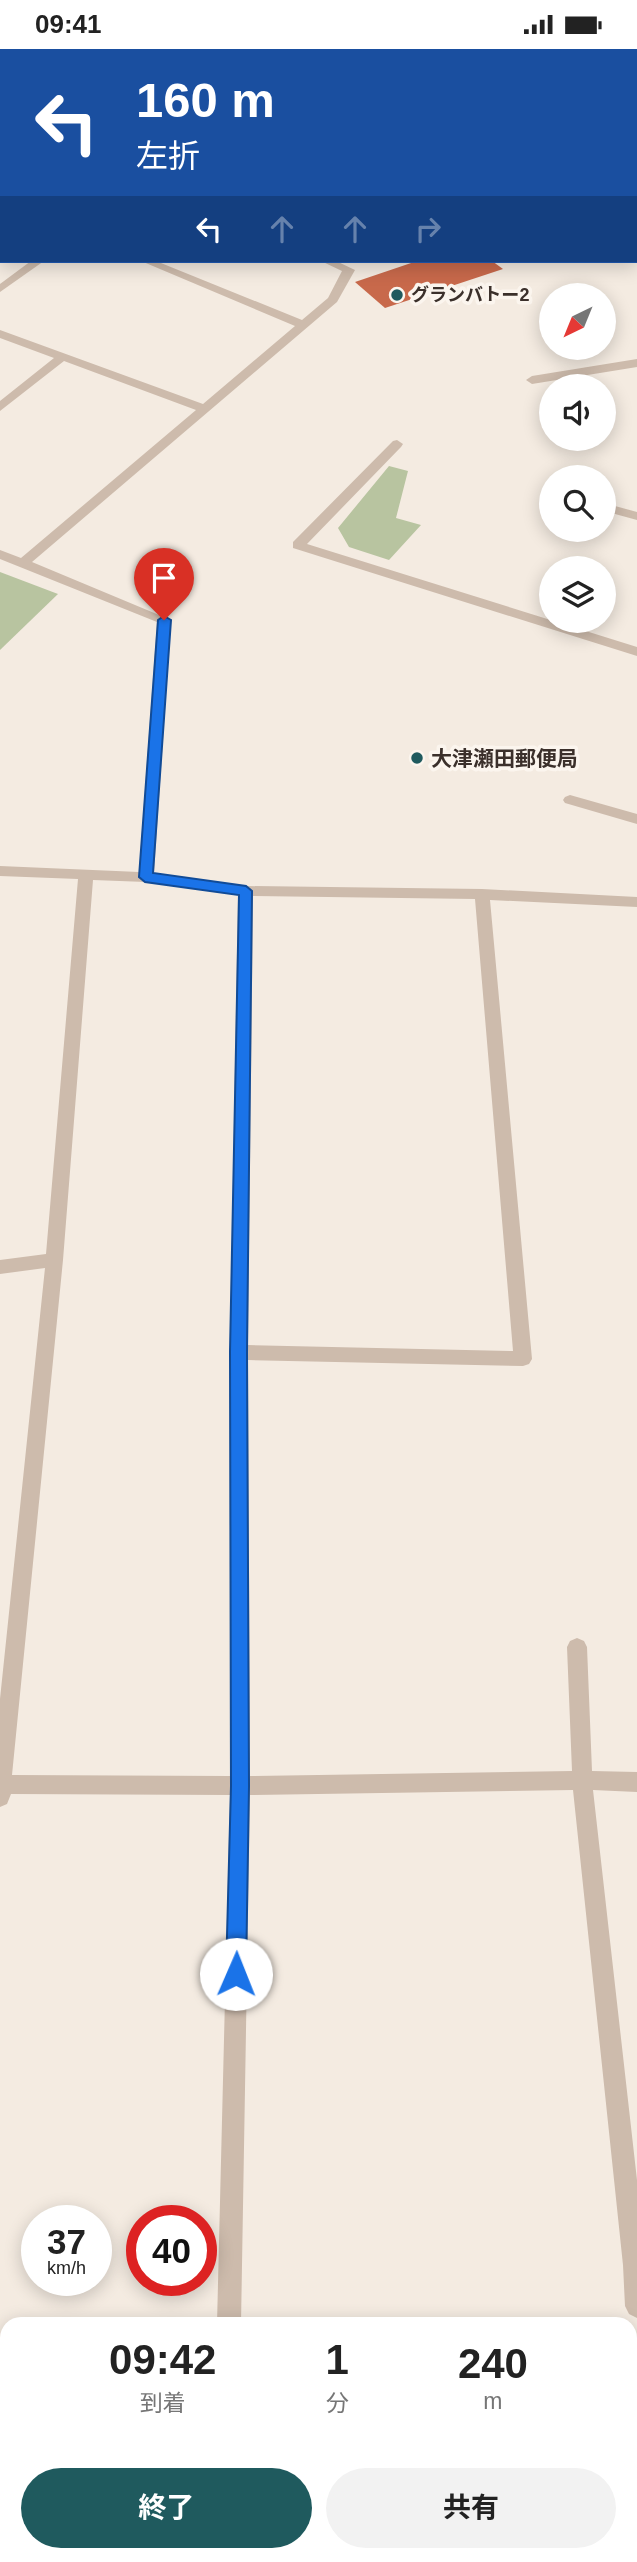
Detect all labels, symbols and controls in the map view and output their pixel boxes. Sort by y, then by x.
text: 09:41 [35,9,102,39]
text: 160 m [136,73,275,127]
icon: left [21,77,112,168]
text: 左折 [136,138,200,174]
icon: left [190,210,228,248]
icon: ahead [263,210,301,248]
icon: ahead [336,210,374,248]
icon: right [409,210,447,248]
north arrow [539,283,616,361]
map controls [539,283,616,633]
place label: グランバトー2 [411,285,530,305]
marker: グランバトー2 [389,287,405,303]
button: sound [539,374,616,451]
button: search [539,465,616,542]
pin [134,548,194,620]
button: layers [539,556,616,633]
icon: arrive [145,559,183,597]
place label: 大津瀬田郵便局 [431,747,578,770]
marker: 大津瀬田郵便局 [409,750,425,766]
position arrow [199,1937,273,2011]
speed limit sign: 40 [126,2205,217,2296]
text: 37 [47,2222,86,2261]
text: km/h [47,2258,86,2278]
text: 09:42 [109,2336,216,2383]
text: 1 [325,2336,349,2383]
text: 240 [458,2340,528,2387]
text: m [483,2388,503,2414]
text: 到着 [140,2390,186,2416]
text: 分 [326,2390,349,2416]
button: 終了 [21,2468,312,2548]
button: 共有 [326,2468,616,2548]

